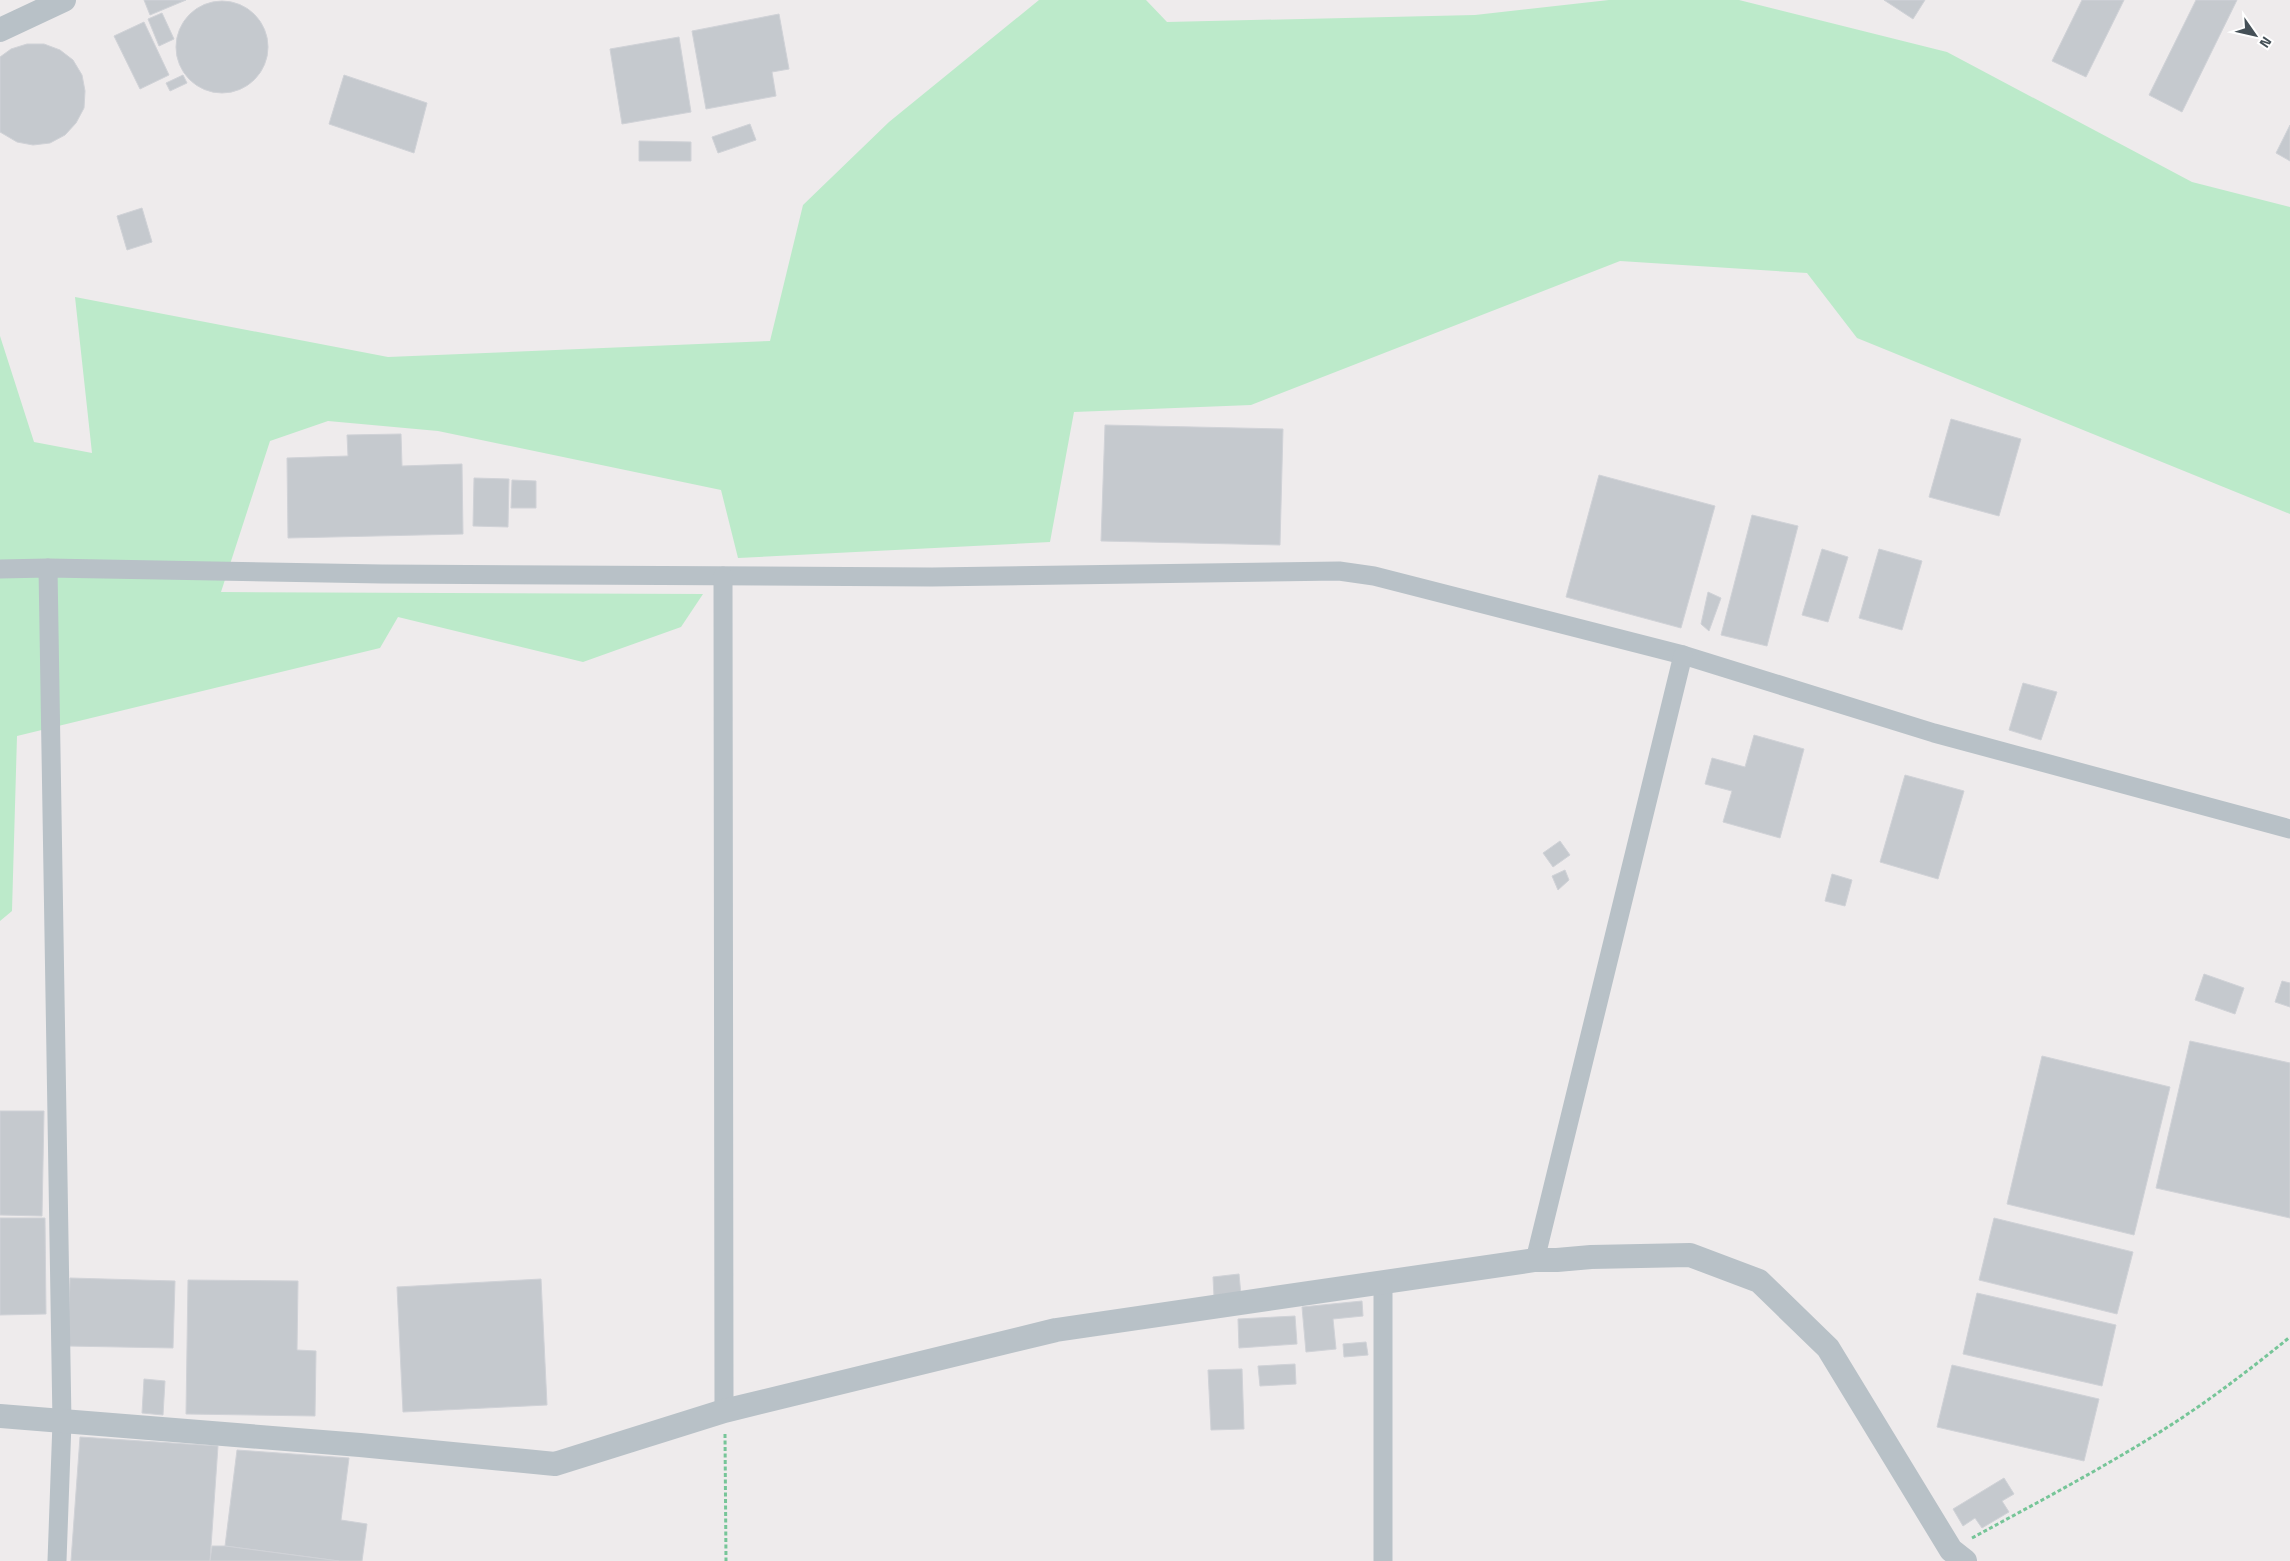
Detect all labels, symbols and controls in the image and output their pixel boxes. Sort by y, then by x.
north arrow [2230,10,2280,60]
text: N [2255,33,2278,52]

